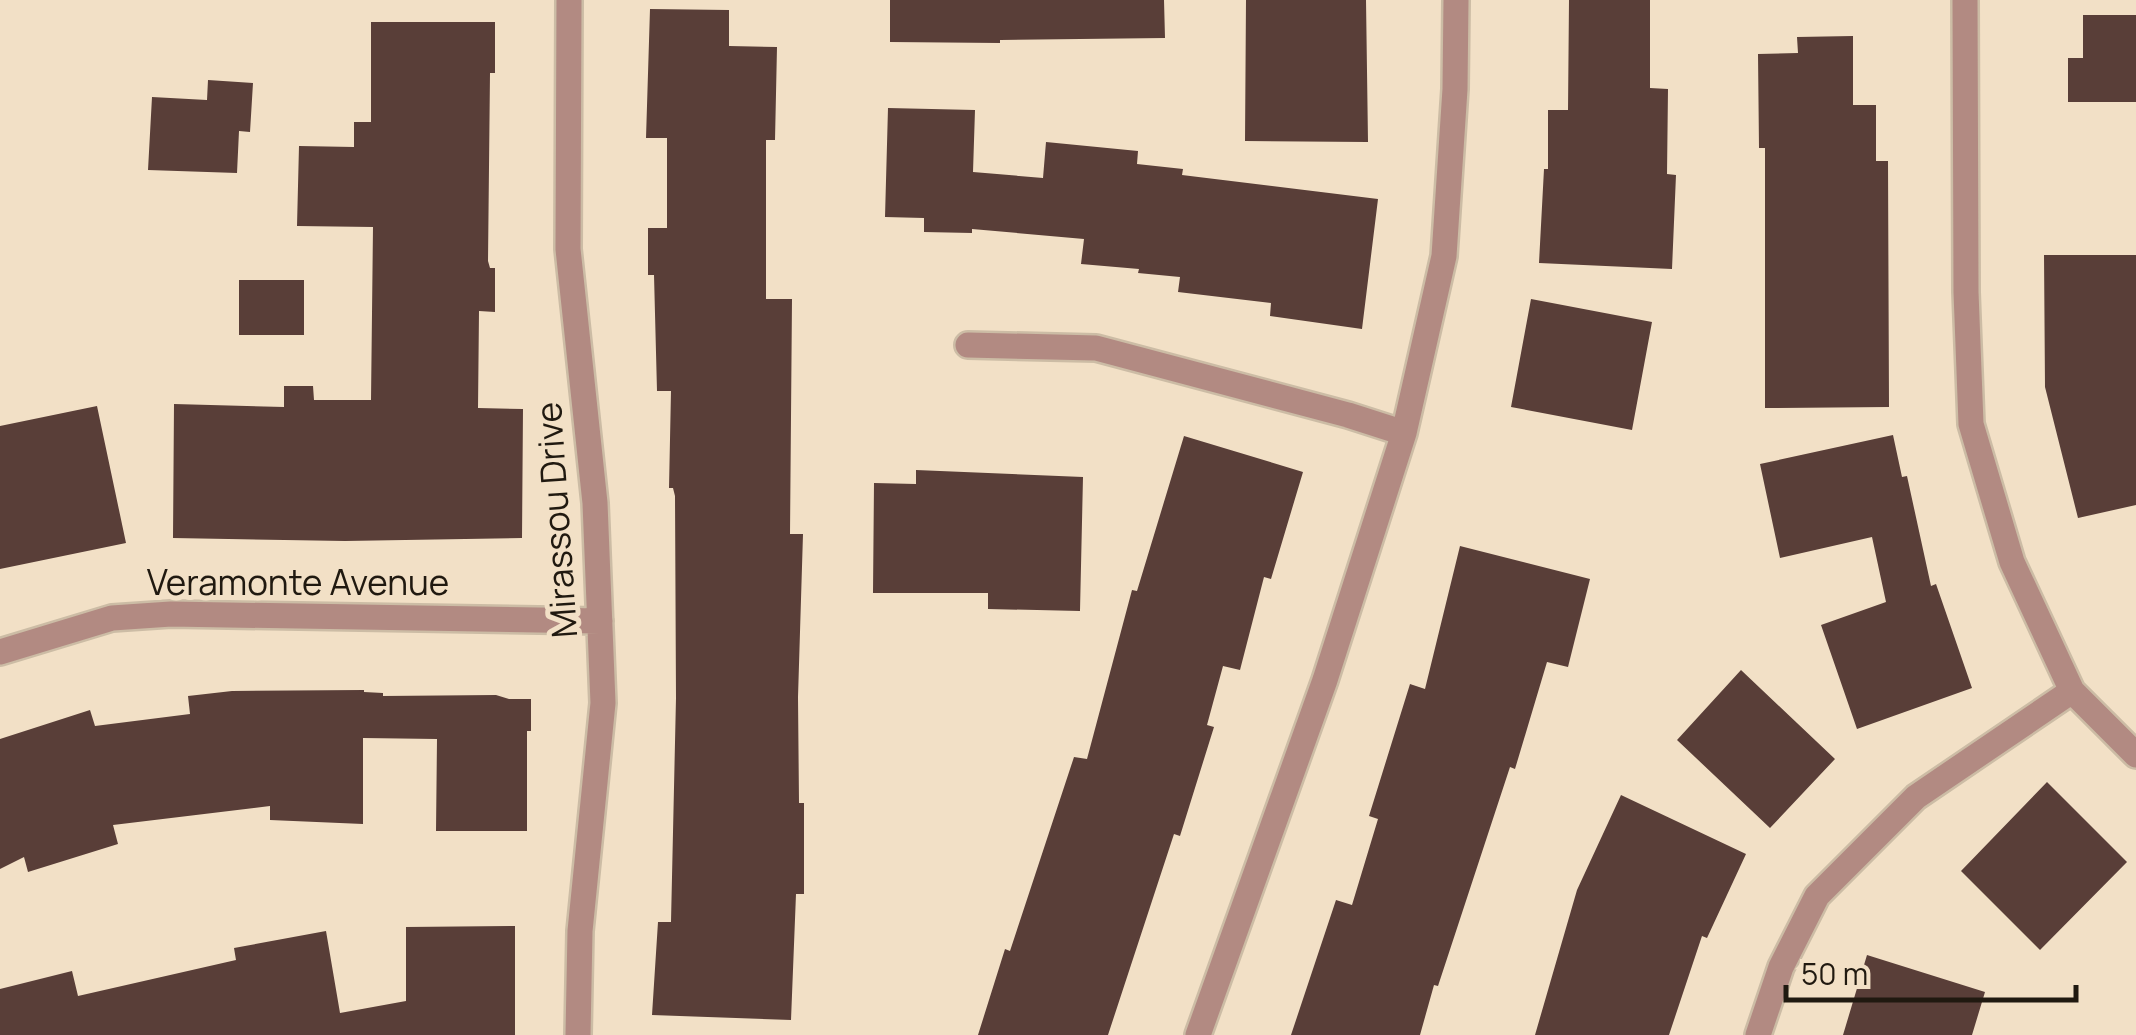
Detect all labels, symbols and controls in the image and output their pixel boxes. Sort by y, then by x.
street label: Mirassou Drive [524,401,588,639]
street label: Veramonte Avenue [147,558,449,606]
scale bar [1786,940,2076,1002]
text: 50 m [1801,953,1868,994]

